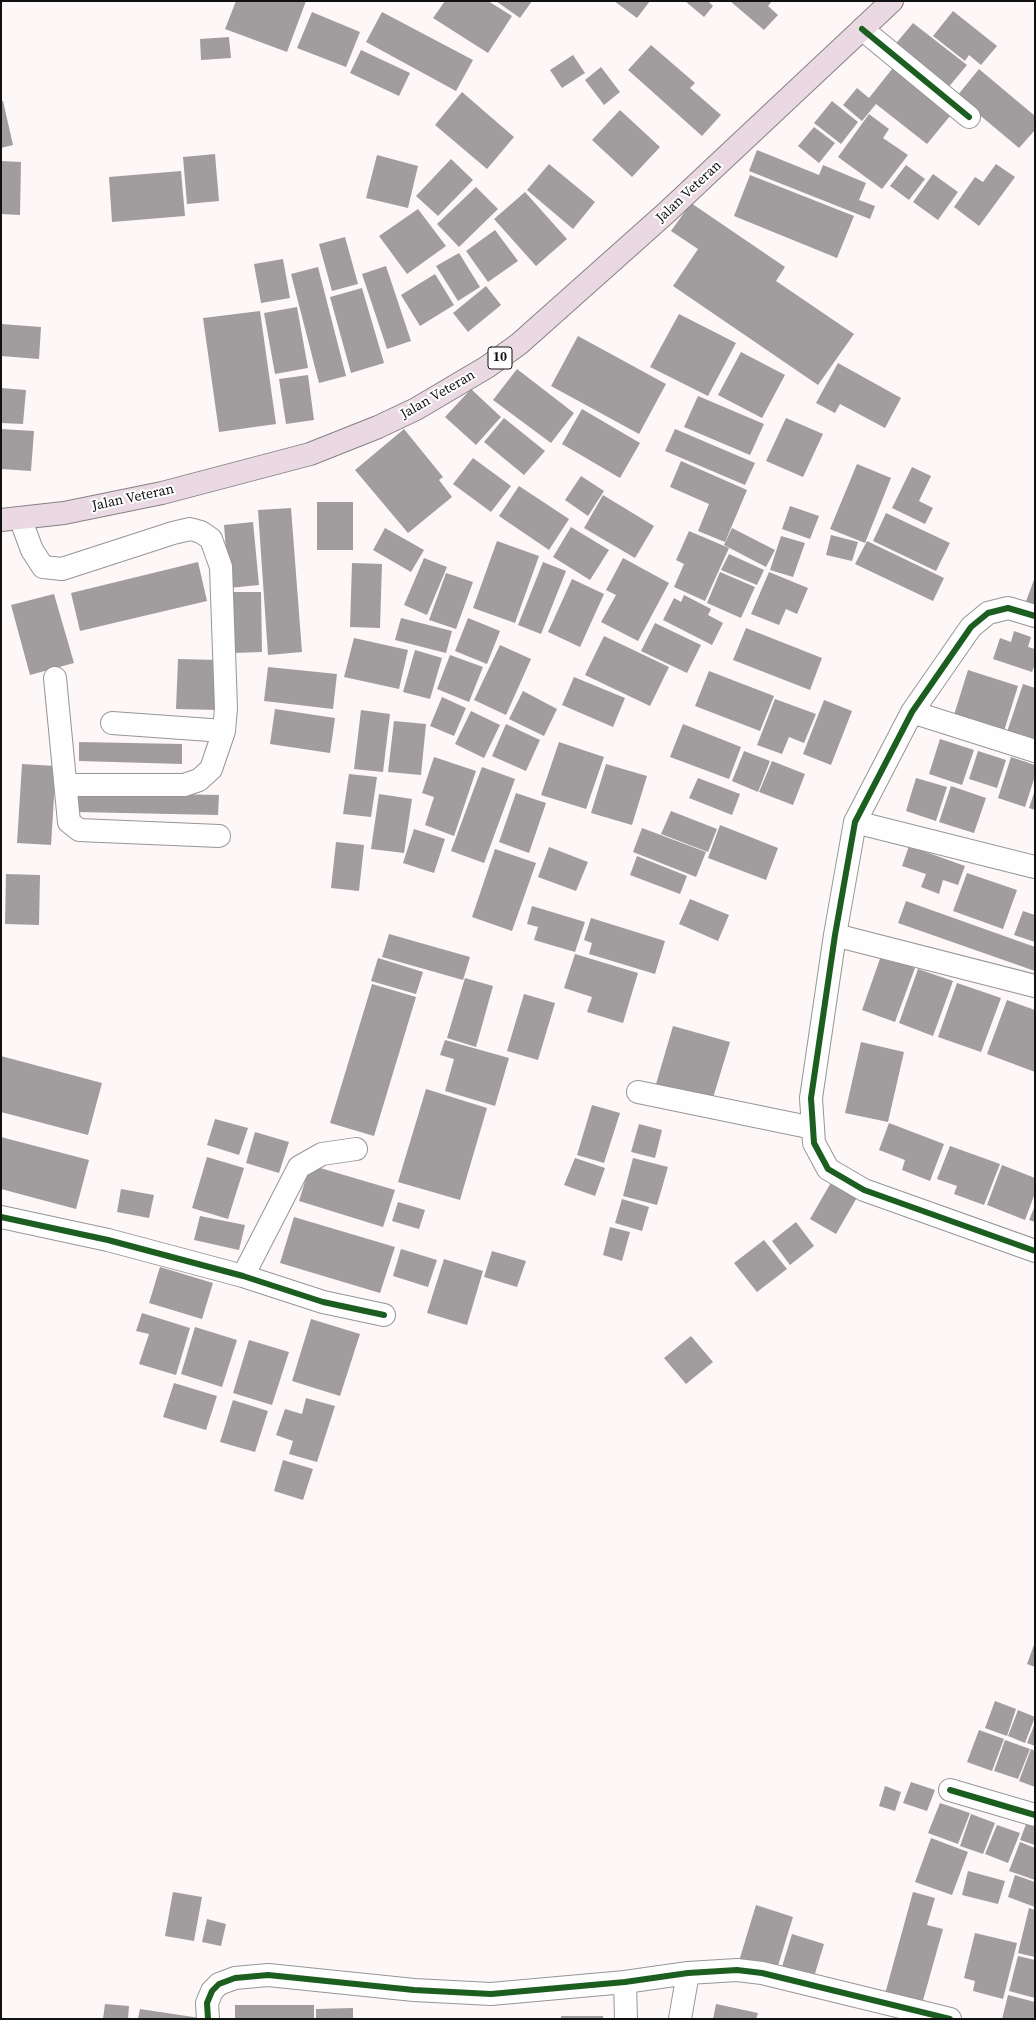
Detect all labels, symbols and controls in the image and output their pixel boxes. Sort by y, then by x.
street label: Jalan Veteran [653,157,725,227]
road number: 10 [488,347,512,369]
street label: Jalan Veteran [398,367,478,423]
street label: Jalan Veteran [90,481,176,515]

